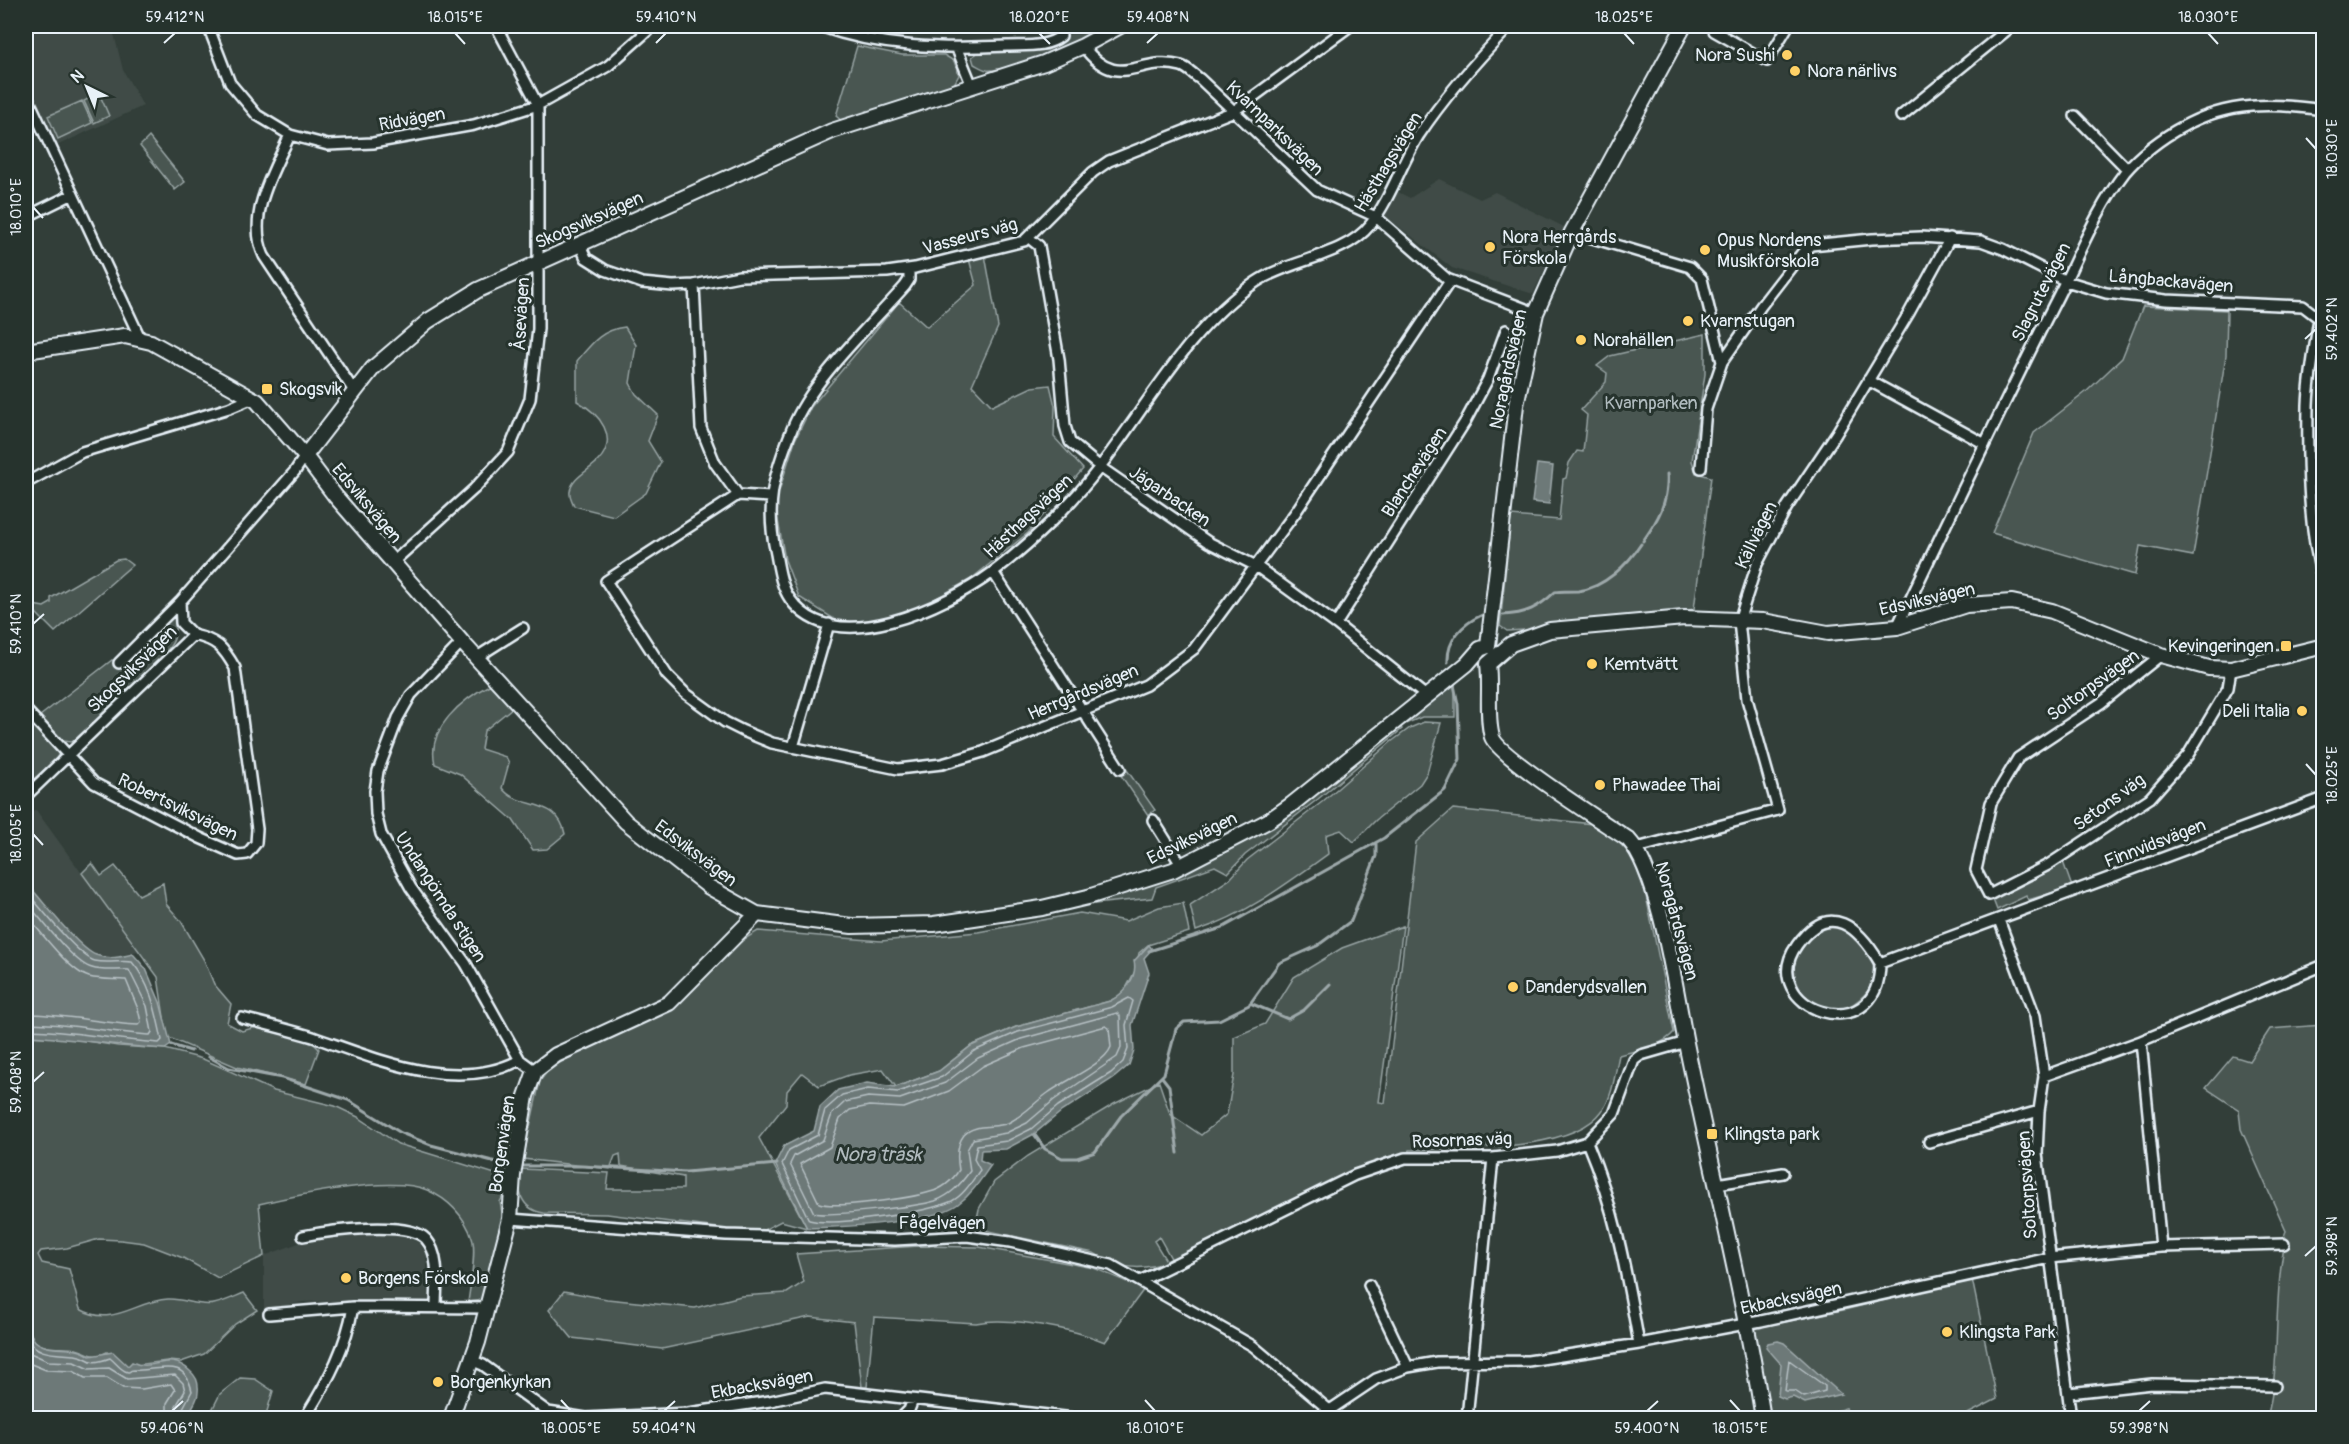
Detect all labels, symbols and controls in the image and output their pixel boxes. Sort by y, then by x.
text: 59.412°N [146,8,204,27]
text: 18.015°E [427,8,483,27]
text: 59.410°N [636,8,696,27]
text: 18.020°E [1009,8,1069,27]
text: 59.408°N [1127,8,1189,27]
text: 18.025°E [1595,8,1653,27]
text: 18.030°E [2178,8,2238,27]
place label: Nora Sushi [1695,44,1775,67]
marker: Nora Sushi [1780,48,1794,62]
north arrow [57,57,117,117]
place label: Nora närlivs [1807,60,1897,83]
marker: Nora närlivs [1788,64,1802,78]
text: N [67,66,88,88]
street label: Kvarnparksvägen [1221,76,1328,181]
street label: Ridvägen [377,102,447,137]
street label: Hästhagsvägen [1349,108,1428,217]
text: 18.030°E [2323,119,2342,179]
text: 18.010°E [7,178,26,236]
street label: Skogsviksvägen [532,186,647,255]
street label: Vasseurs väg [920,213,1020,260]
place label: Nora Herrgårds Förskola [1502,226,1616,270]
place label: Opus Nordens Musikförskola [1717,229,1821,273]
street label: Slagrutevägen [2007,239,2076,346]
marker: Nora Herrgårds Förskola [1483,240,1497,254]
marker: Opus Nordens Musikförskola [1698,243,1712,257]
street label: Långbackavägen [2108,265,2234,298]
street label: Åsevägen [507,277,535,351]
text: 59.402°N [2323,297,2342,361]
street label: Noragårdsvägen [1485,307,1532,431]
place label: Kvarnstugan [1700,310,1795,333]
marker: Kvarnstugan [1681,314,1695,328]
place label: Norahällen [1593,329,1674,352]
marker: Norahällen [1574,333,1588,347]
place label: Skogsvik [279,378,343,401]
marker: Skogsvik [260,382,274,396]
park label: Kvarnparken [1604,392,1698,415]
street label: Blanchevägen [1377,423,1452,522]
street label: Edsviksvägen [326,459,407,548]
street label: Jägarbacken [1124,461,1215,532]
street label: Hästhagsvägen [979,469,1078,564]
street label: Källvägen [1730,498,1783,573]
street label: Edsviksvägen [1877,577,1977,622]
text: 59.410°N [7,594,26,654]
street label: Skogsviksvägen [83,621,182,718]
place label: Kevingeringen [2168,635,2274,658]
marker: Kevingeringen [2279,639,2293,653]
street label: Soltorpsvägen [2043,644,2144,727]
place label: Kemtvätt [1604,653,1679,676]
marker: Kemtvätt [1585,657,1599,671]
street label: Herrgårdsvägen [1024,659,1142,726]
place label: Deli Italia [2222,700,2290,723]
marker: Deli Italia [2295,704,2309,718]
text: 18.025°E [2323,746,2342,804]
street label: Robertsviksvägen [114,768,242,846]
street label: Setons väg [2069,769,2150,836]
place label: Phawadee Thai [1612,774,1720,797]
marker: Phawadee Thai [1593,778,1607,792]
text: 18.005°E [7,804,26,864]
street label: Edsviksvägen [1143,807,1241,870]
street label: Finnvidsvägen [2101,814,2209,873]
street label: Edsviksvägen [650,815,742,892]
street label: Undangömda stigen [390,828,491,967]
street label: Noragårdsvägen [1650,859,1703,983]
place label: Danderydsvallen [1525,976,1647,999]
marker: Danderydsvallen [1506,980,1520,994]
text: 59.408°N [7,1051,26,1113]
street label: Borgenvägen [484,1094,521,1194]
place label: Klingsta park [1724,1123,1820,1146]
street label: Rosornas väg [1411,1127,1513,1154]
marker: Klingsta park [1705,1127,1719,1141]
street label: Soltorpsvägen [2012,1130,2043,1240]
water label: Nora träsk [834,1142,923,1167]
street label: Fågelvägen [899,1212,985,1235]
text: 59.398°N [2323,1216,2342,1276]
place label: Borgens Förskola [358,1267,489,1290]
marker: Borgens Förskola [339,1271,353,1285]
street label: Ekbacksvägen [1738,1277,1844,1320]
place label: Klingsta Park [1959,1321,2056,1344]
marker: Klingsta Park [1940,1325,1954,1339]
street label: Ekbacksvägen [709,1364,815,1405]
place label: Borgenkyrkan [450,1371,551,1394]
marker: Borgenkyrkan [431,1375,445,1389]
text: 59.406°N [140,1419,204,1438]
text: 18.005°E [541,1419,601,1438]
text: 59.404°N [632,1419,696,1438]
text: 18.010°E [1126,1419,1184,1438]
text: 59.400°N [1614,1419,1680,1438]
text: 18.015°E [1712,1419,1768,1438]
text: 59.398°N [2109,1419,2169,1438]

